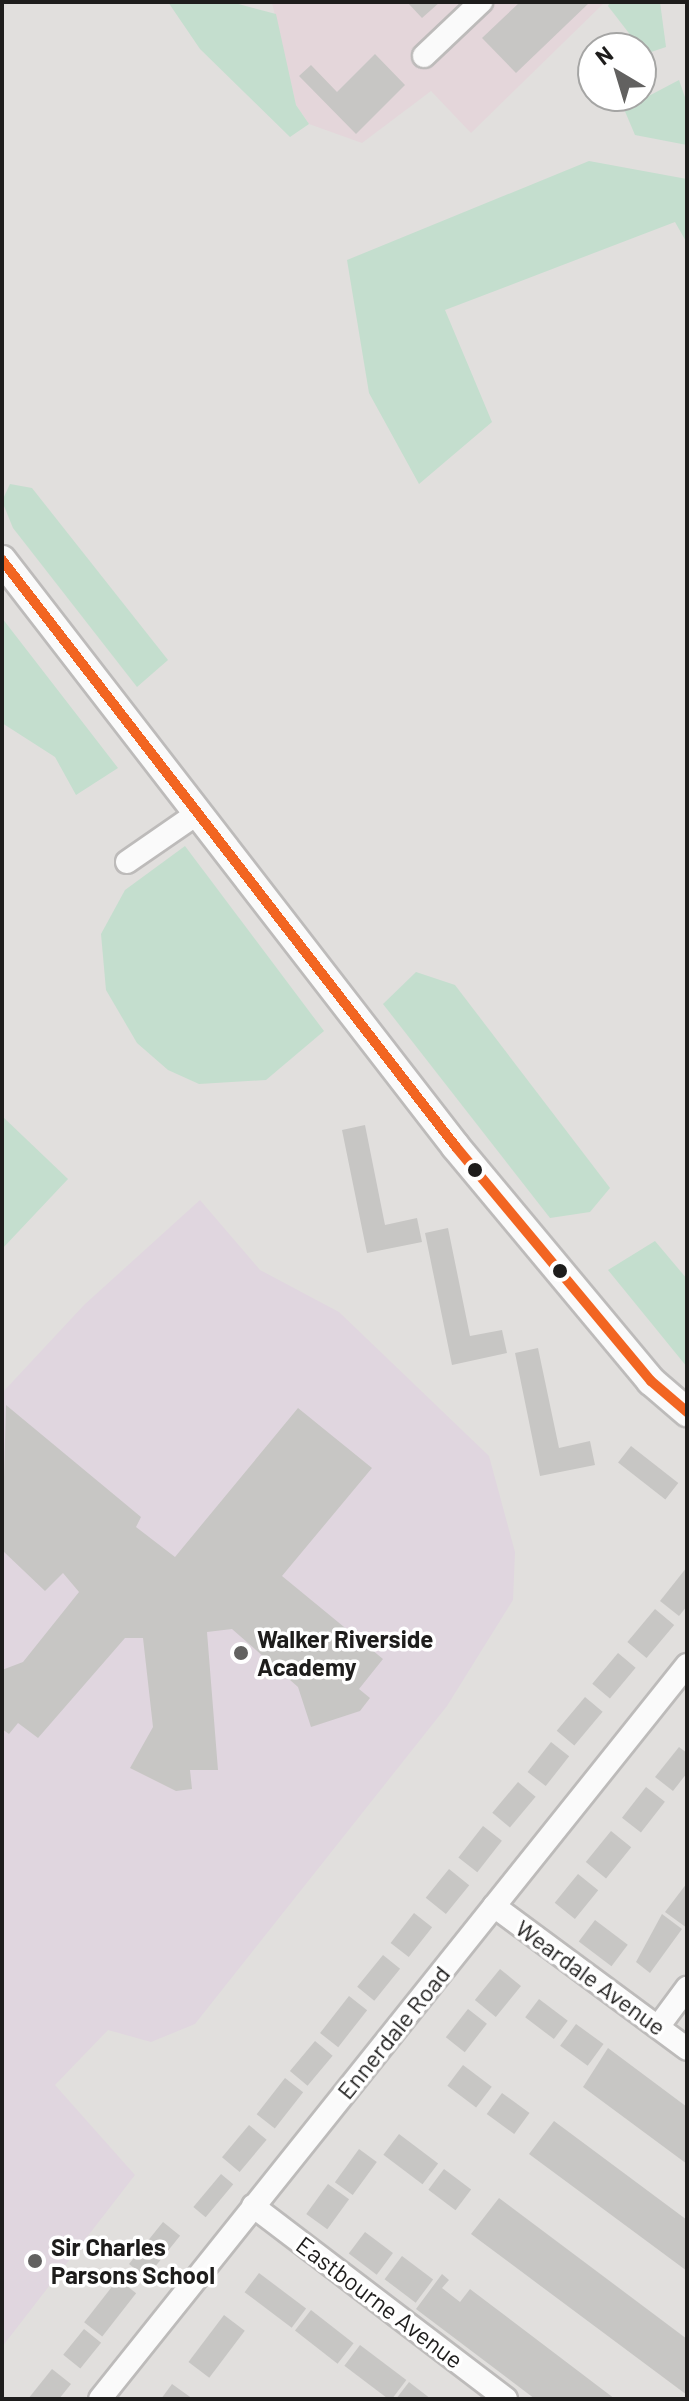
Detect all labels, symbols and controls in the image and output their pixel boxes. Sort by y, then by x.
north arrow [577,32,657,112]
text: N [590,40,617,69]
unlabelled marker [467,1162,483,1178]
unlabelled marker [552,1263,568,1279]
place label: Walker Riverside Academy [257,1625,433,1681]
marker: Walker Riverside Academy [232,1644,250,1662]
street label: Weardale Avenue [510,1913,672,2041]
street label: Ennerdale Road [330,1960,456,2104]
street label: Eastbourne Avenue [291,2230,469,2374]
place label: Sir Charles Parsons School [51,2233,215,2289]
marker: Sir Charles Parsons School [26,2252,44,2270]

